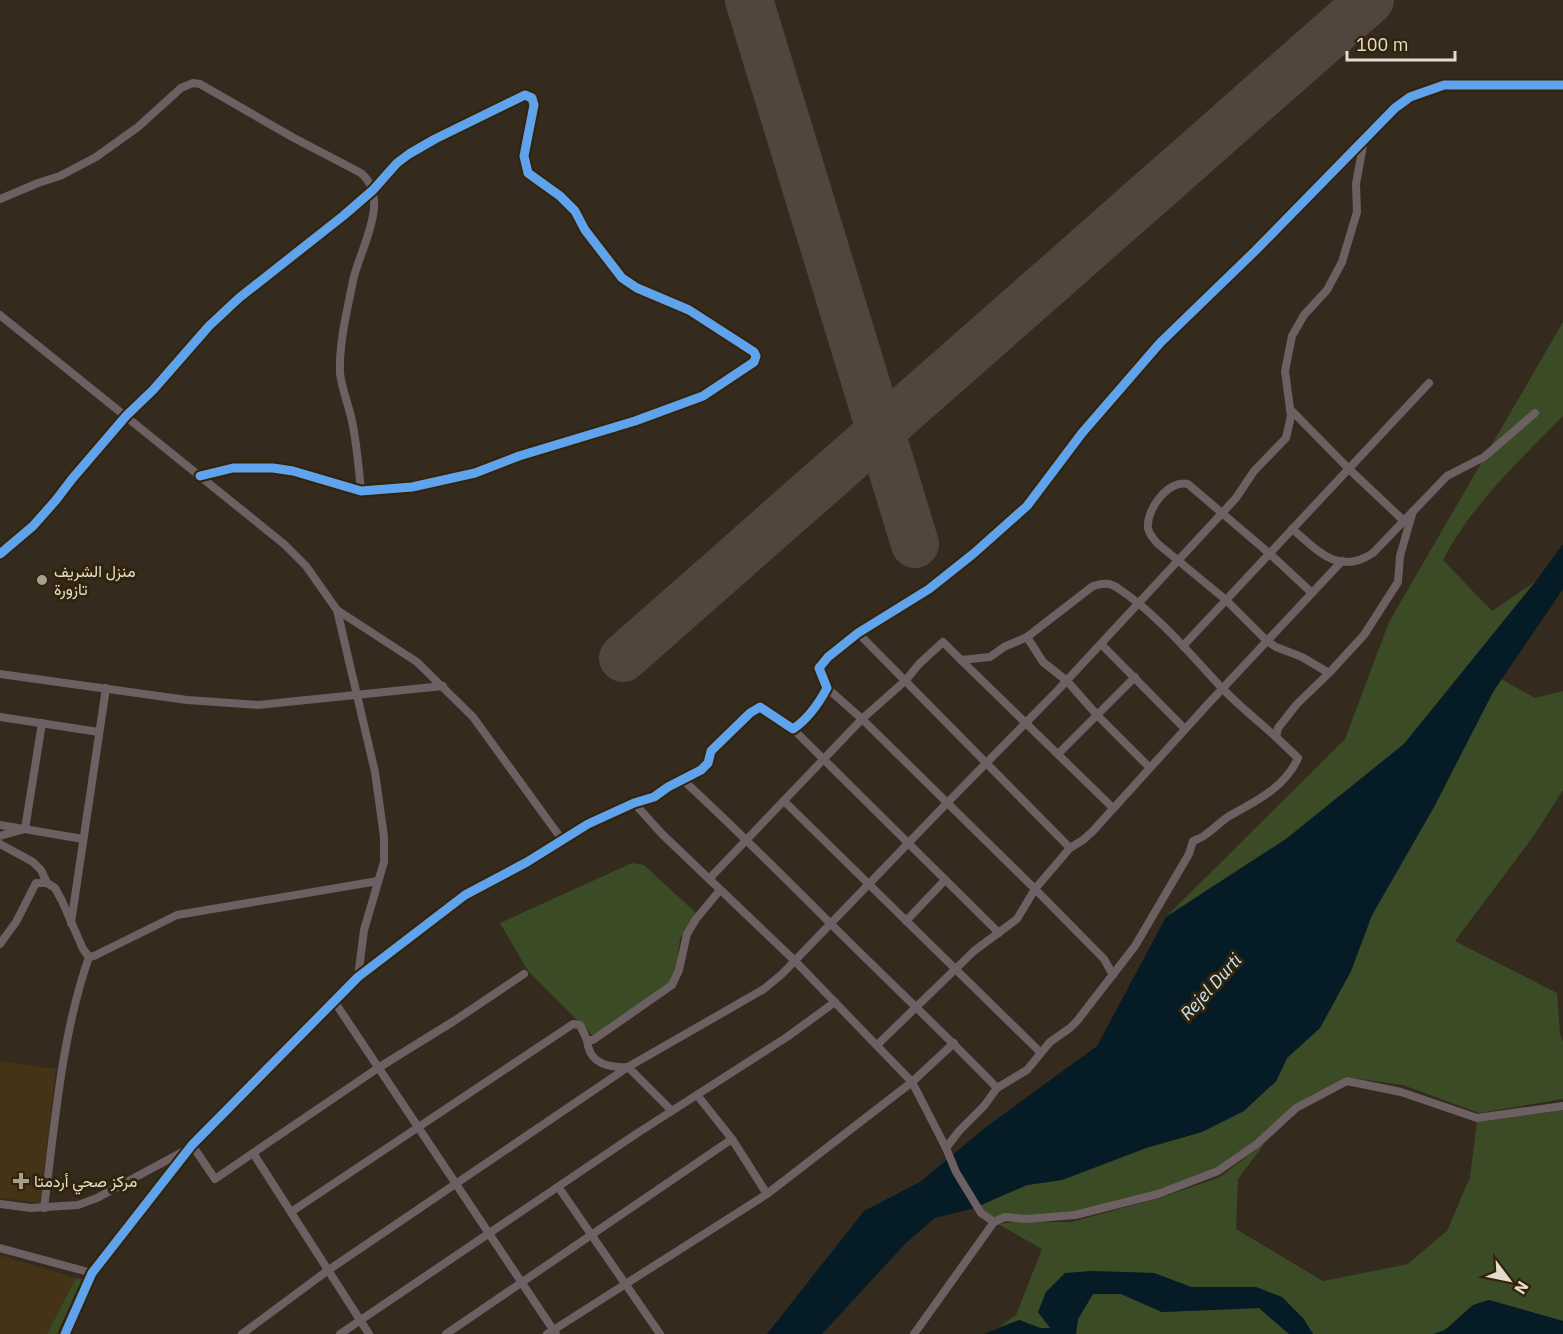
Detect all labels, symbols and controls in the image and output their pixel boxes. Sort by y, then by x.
scale bar [1347,24,1455,62]
text: 100 m [1356,33,1408,56]
place label: منزل الشريف تازورة [54,561,136,600]
marker: منزل الشريف تازورة [35,573,49,587]
water label: Rejel Durti [1175,948,1247,1025]
place label: مركز صحي أردمتا [34,1171,137,1195]
marker: مركز صحي أردمتا [12,1172,30,1190]
north arrow [1479,1250,1539,1310]
text: N [1510,1278,1533,1298]

